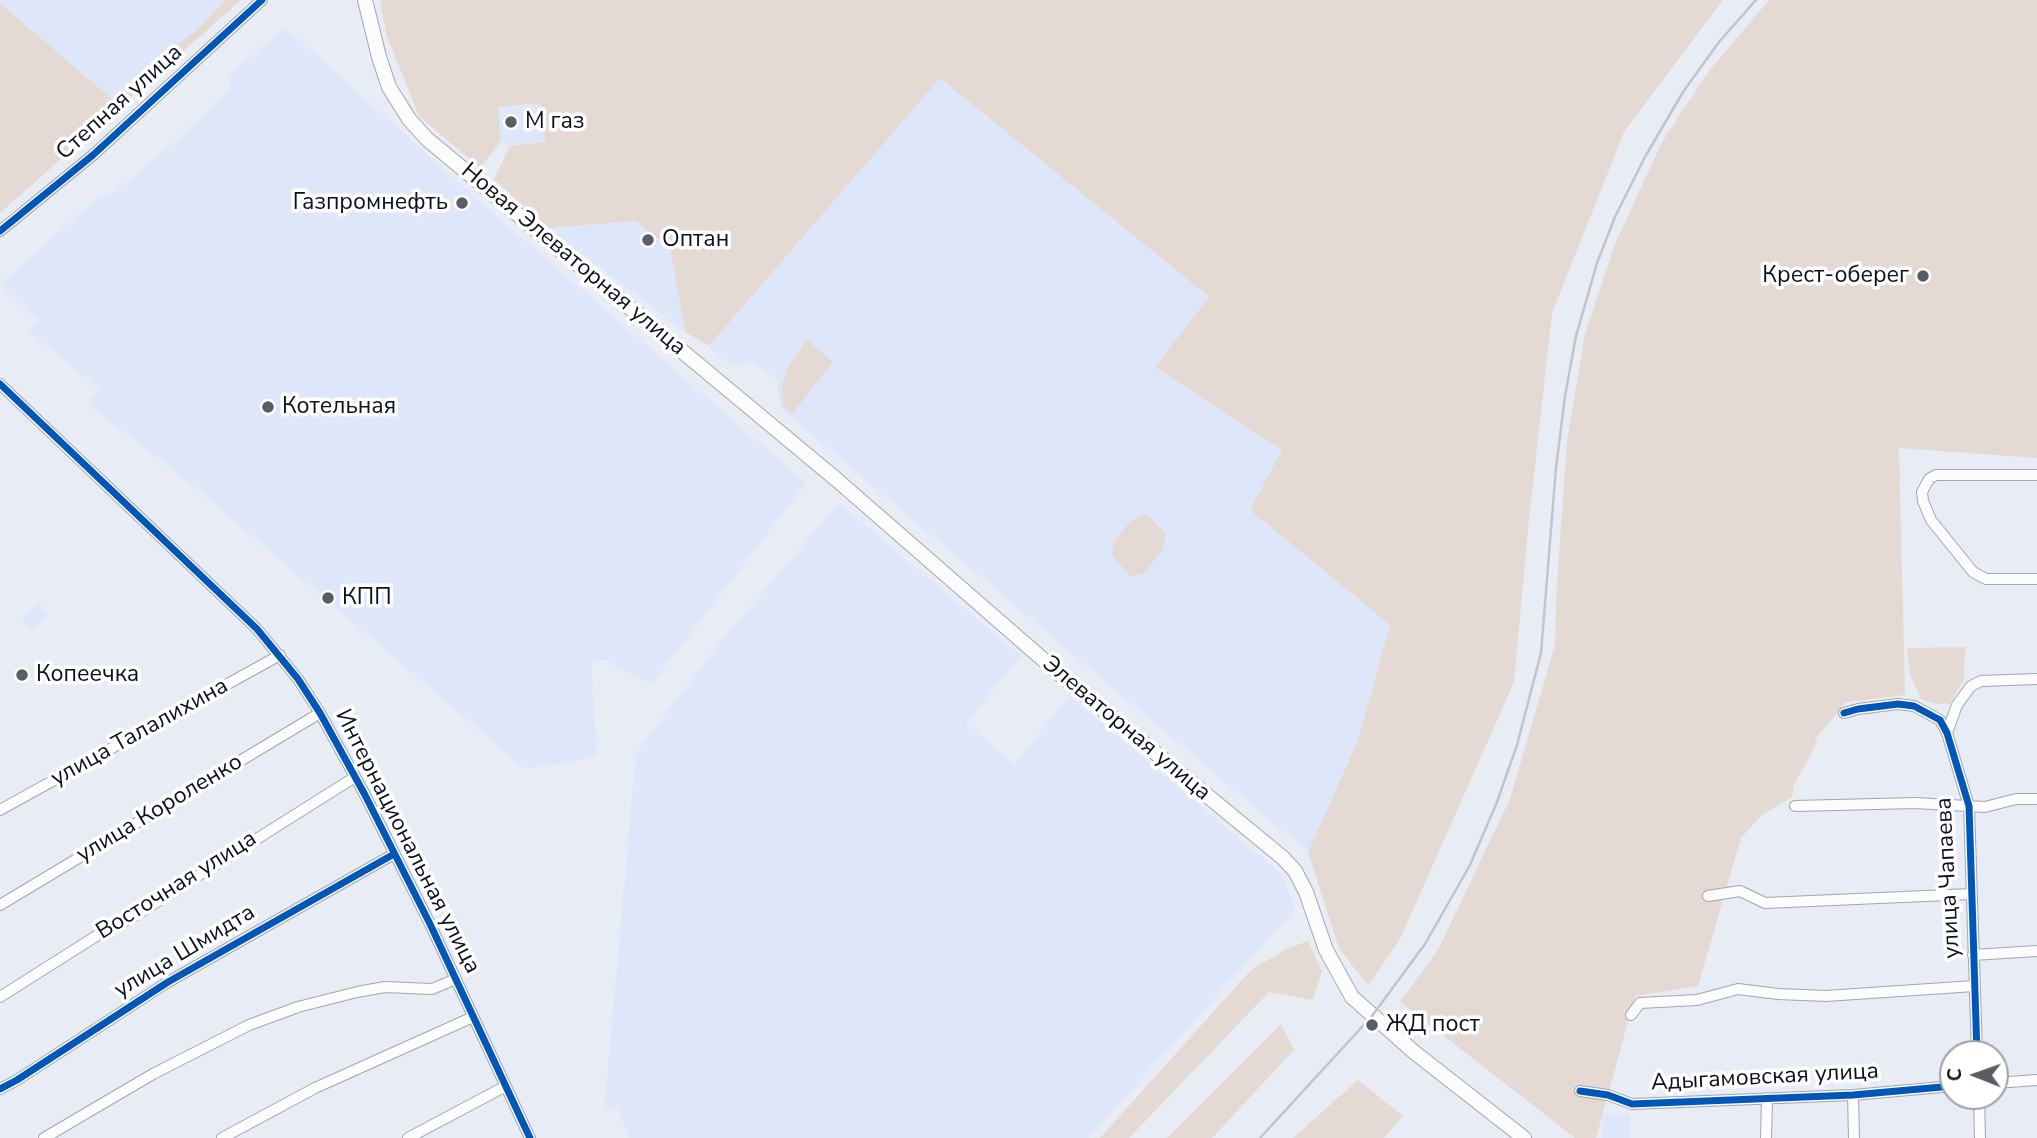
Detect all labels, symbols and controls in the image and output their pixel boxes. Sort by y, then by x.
street label: Степная улица [51,39,189,167]
place label: М газ [525,108,584,136]
marker: М газ [503,114,519,130]
street label: Новая Элеваторная улица [455,158,691,362]
place label: Газпромнефть [293,189,448,217]
marker: Газпромнефть [454,195,470,211]
place label: Оптан [662,226,729,254]
marker: Оптан [640,232,656,248]
place label: Крест-оберег [1762,262,1909,290]
marker: Крест-оберег [1915,268,1931,284]
place label: Котельная [282,393,396,421]
marker: Котельная [260,399,276,415]
place label: КПП [342,584,392,612]
marker: КПП [320,590,336,606]
street label: Элеваторная улица [1036,651,1216,807]
place label: Копеечка [36,661,139,689]
marker: Копеечка [14,667,30,683]
street label: улица Талалихина [47,673,233,793]
street label: Интернациональная улица [328,705,486,979]
street label: улица Короленко [72,749,248,869]
street label: улица Чапаева [1931,797,1967,959]
street label: Восточная улица [92,826,262,946]
street label: улица Шмидта [110,899,260,1005]
place label: ЖД пост [1386,1011,1480,1039]
marker: ЖД пост [1364,1017,1380,1033]
north arrow [1939,1040,2009,1110]
street label: Адыгамовская улица [1650,1058,1880,1098]
text: С [1942,1068,1968,1081]

